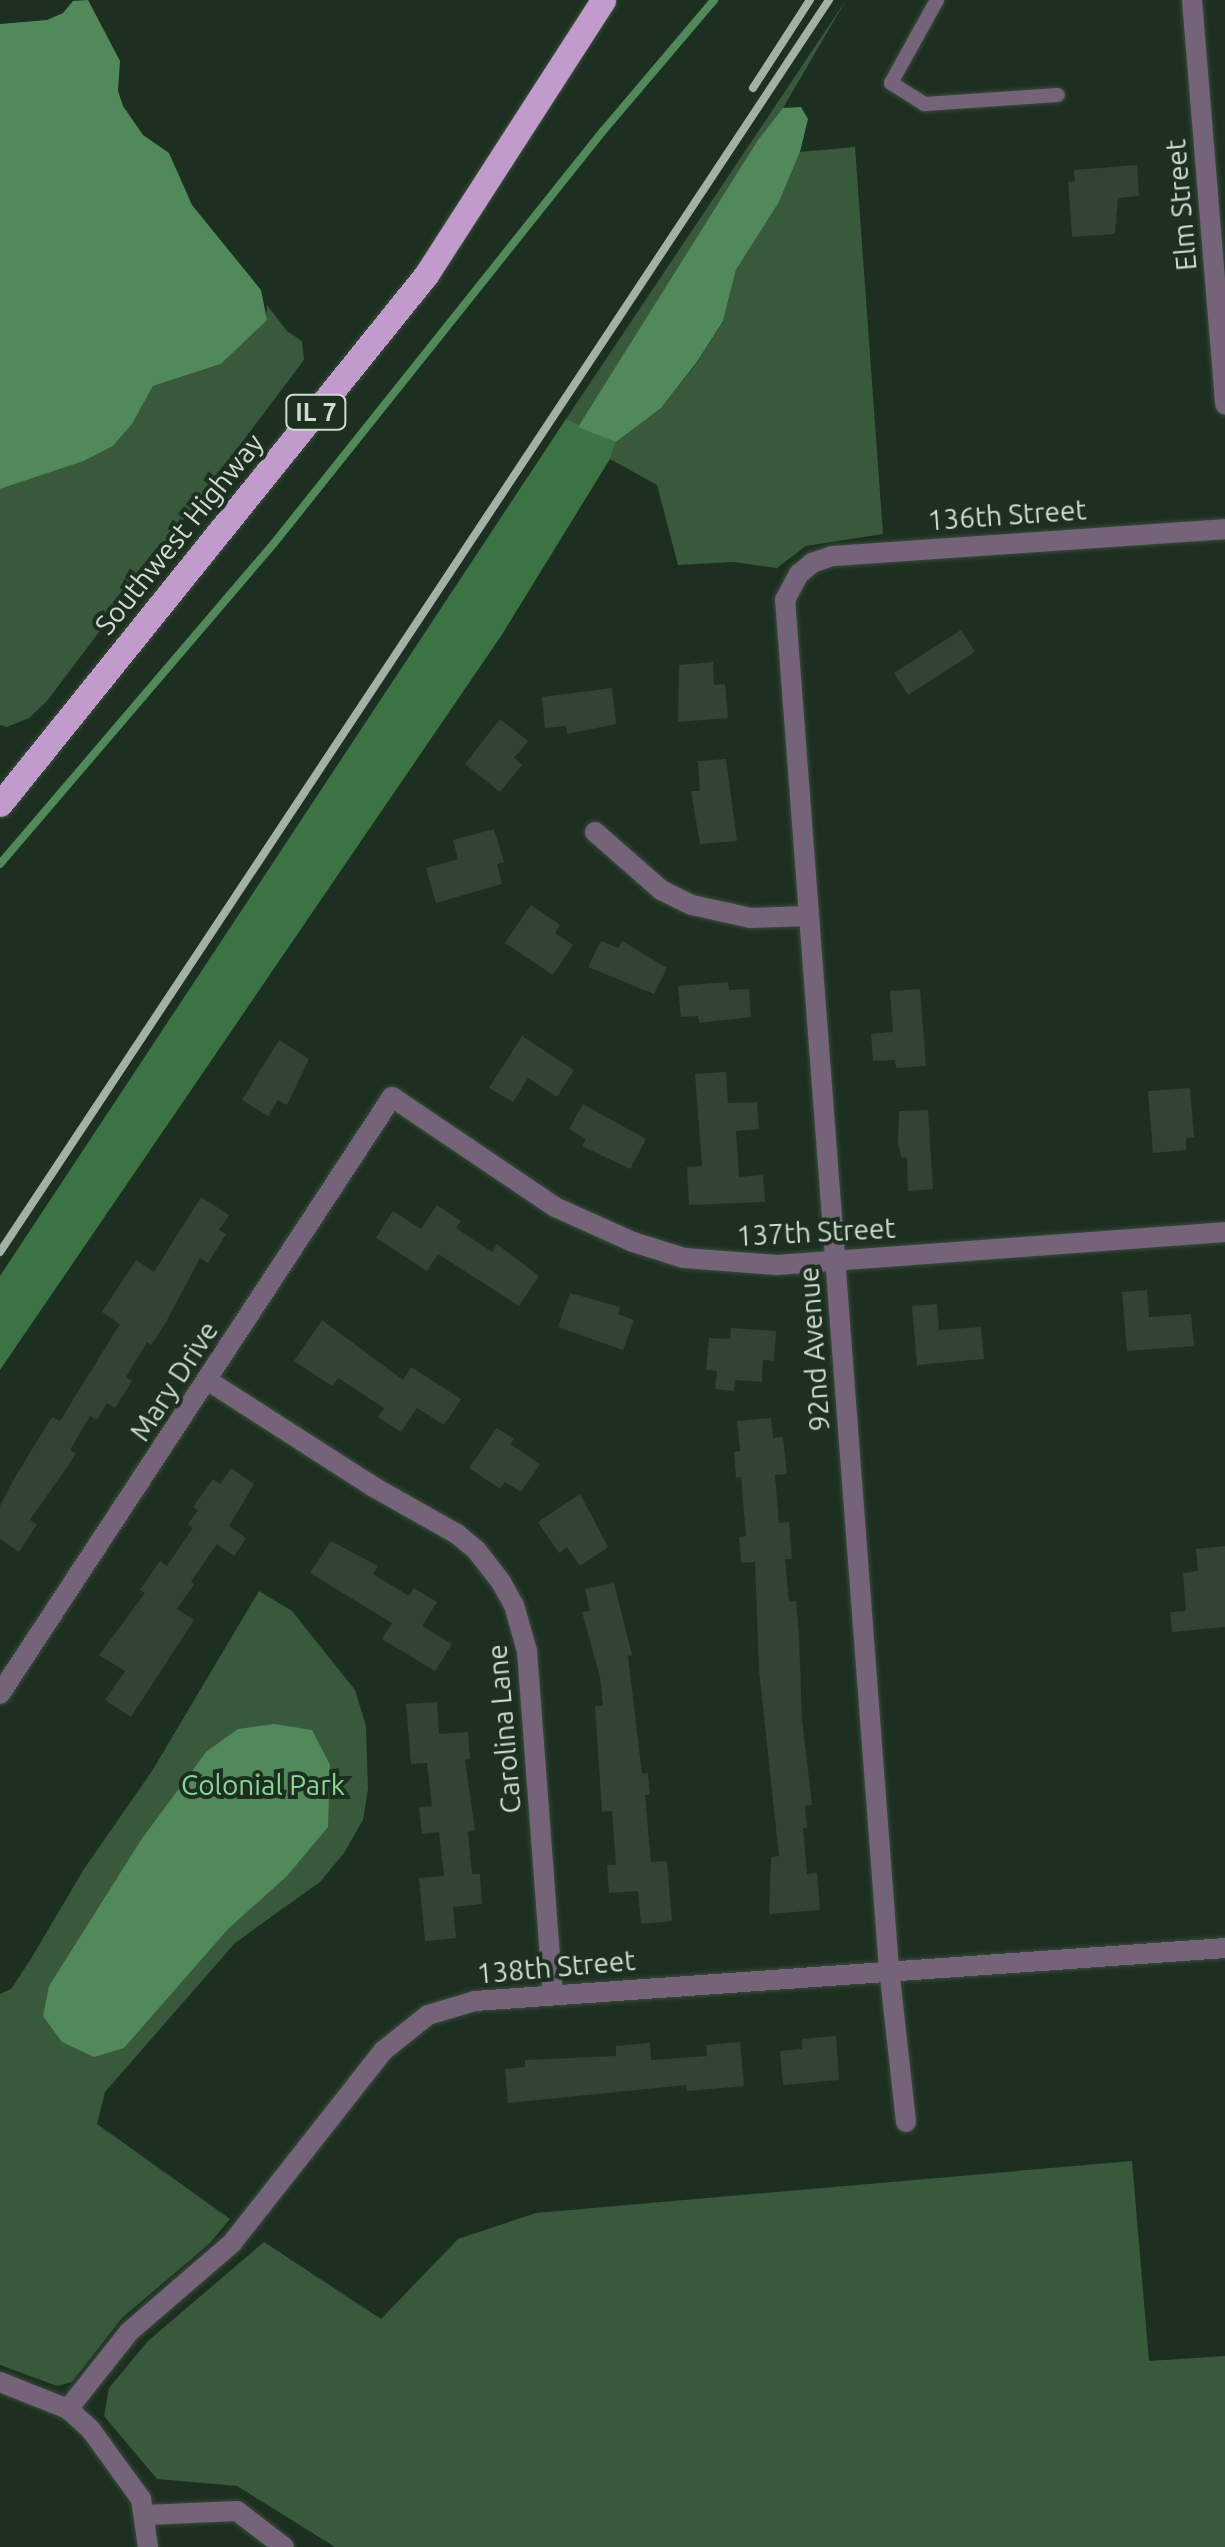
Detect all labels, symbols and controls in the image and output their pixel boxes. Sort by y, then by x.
street label: Elm Street [1159,138,1203,272]
road number: IL 7 [284,392,348,432]
street label: Southwest Highway [88,427,270,641]
street label: 136th Street [927,493,1087,537]
street label: 137th Street [736,1211,896,1253]
street label: 92nd Avenue [791,1266,837,1432]
street label: Mary Drive [123,1315,225,1447]
street label: Carolina Lane [480,1643,528,1815]
park label: Colonial Park [181,1768,345,1802]
street label: 138th Street [475,1943,637,1991]

